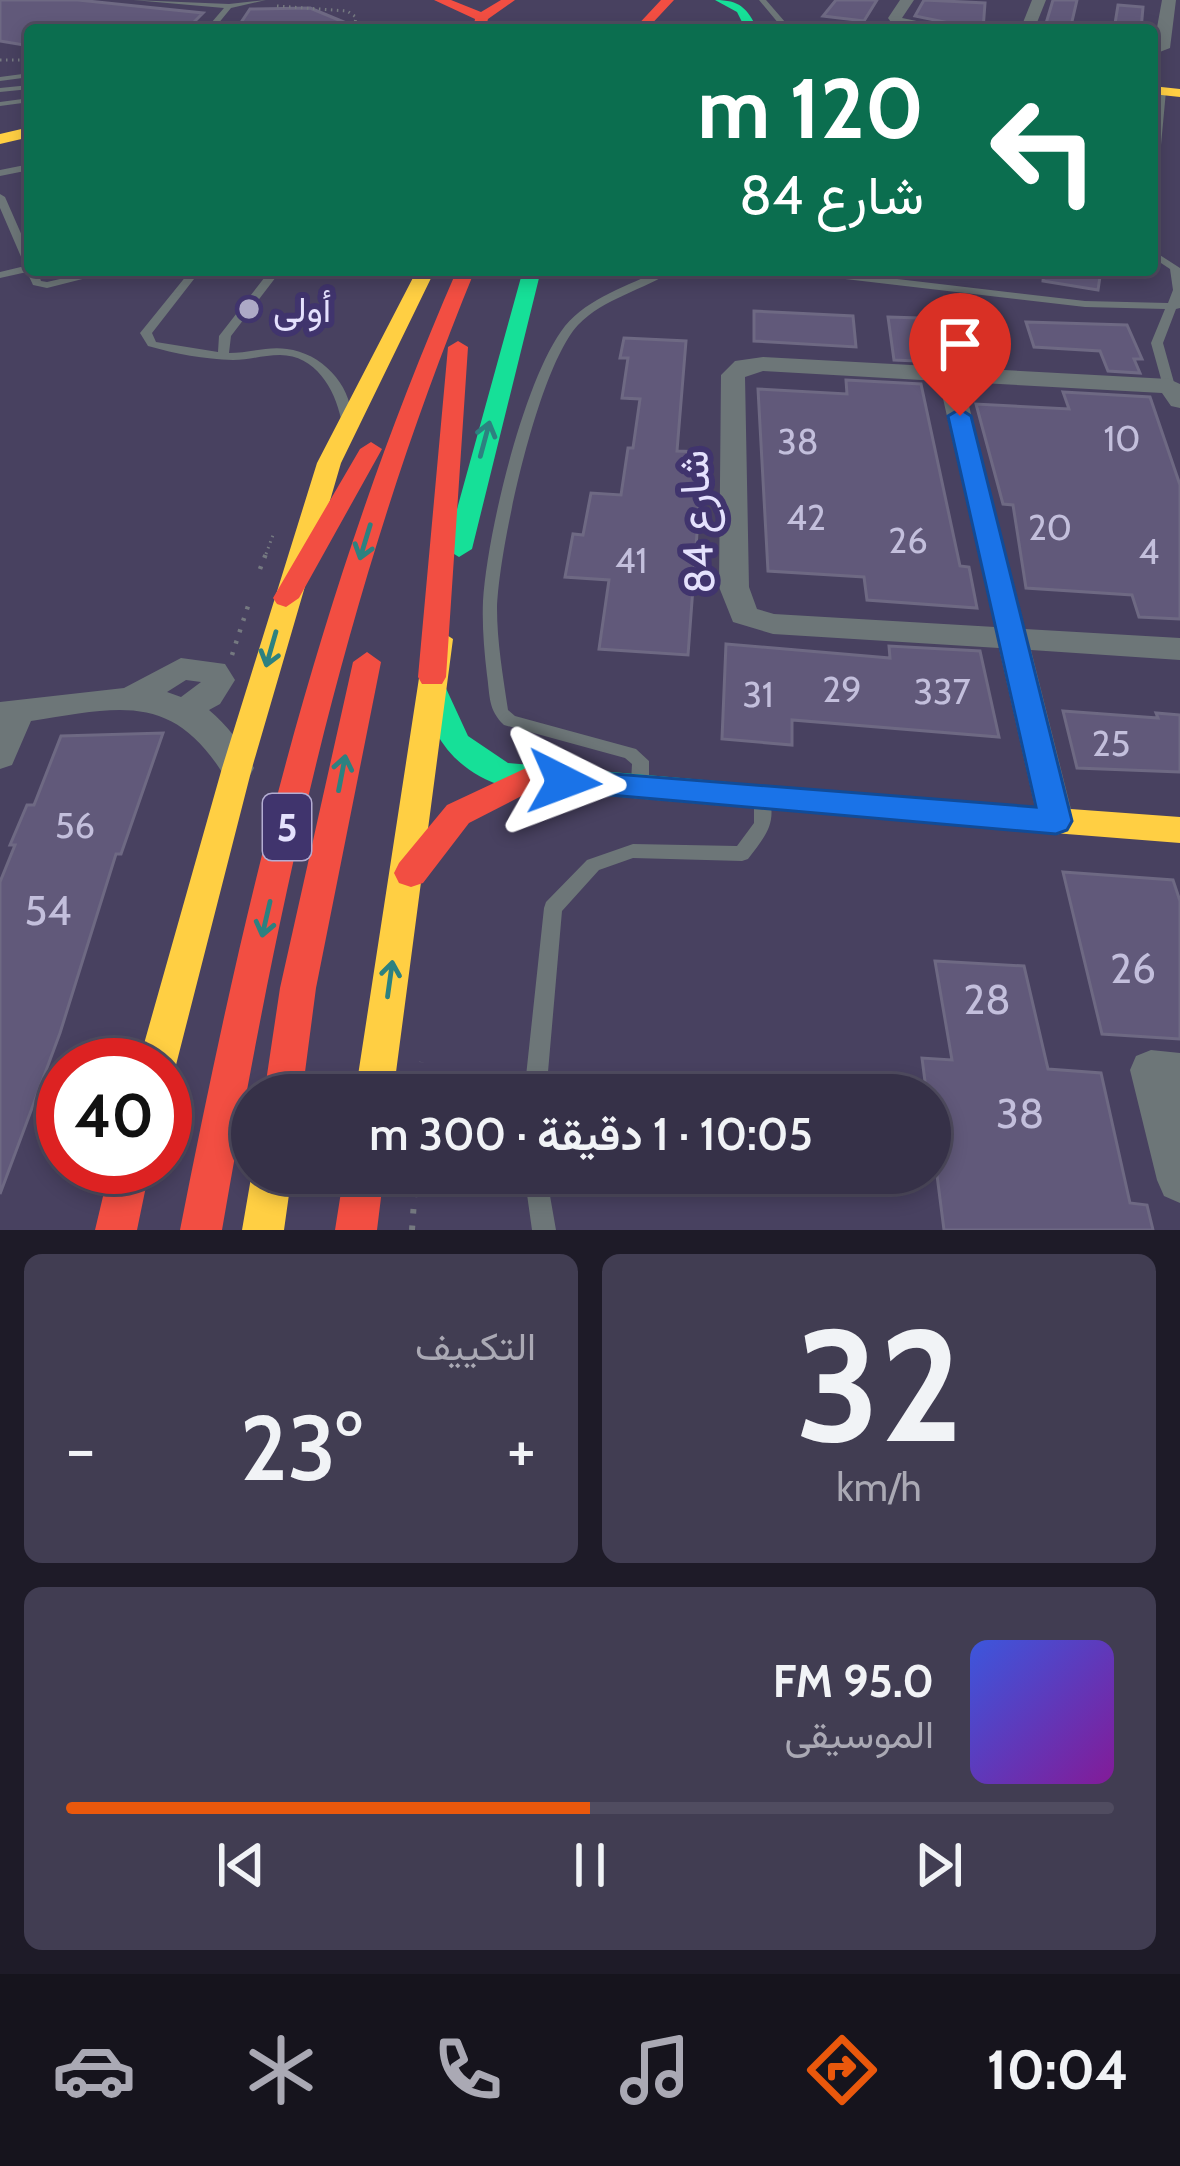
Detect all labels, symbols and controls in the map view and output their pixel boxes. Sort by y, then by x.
text: 120 m [697,57,924,159]
icon: left [966,72,1122,228]
text: شارع 84 [739,162,924,228]
place label: أولى [273,287,331,332]
pin [909,293,1011,416]
marker: أولى [236,296,262,322]
icon: arrive [927,311,993,377]
house number: 10 [1104,416,1140,460]
house number: 38 [777,419,819,463]
one-way arrow [475,421,497,459]
street label: شارع 84 [666,449,729,595]
house number: 42 [786,495,826,539]
house number: 20 [1028,505,1072,549]
house number: 26 [888,518,928,562]
one-way arrow [352,522,374,560]
house number: 4 [1139,529,1159,573]
house number: 41 [615,538,647,582]
one-way arrow [259,629,281,667]
house number: 29 [822,667,862,711]
house number: 337 [913,669,971,713]
house number: 31 [742,672,774,716]
position arrow [501,719,627,845]
house number: 25 [1092,721,1130,765]
one-way arrow [332,755,354,794]
road number: 5 [263,794,311,860]
house number: 56 [55,803,95,847]
house number: 54 [25,884,72,936]
one-way arrow [253,899,276,937]
house number: 26 [1110,942,1156,994]
one-way arrow [379,960,401,999]
house number: 28 [963,973,1011,1025]
speed limit sign: 40 [36,1038,192,1194]
house number: 38 [996,1087,1044,1139]
text: 10:05 · 1 دقيقة · 300 m [369,1107,813,1161]
text: 32 [796,1290,962,1480]
text: التكييف [415,1322,536,1370]
text: 23° [240,1393,362,1503]
text: − [66,1408,95,1489]
text: + [507,1408,536,1489]
text: km/h [836,1463,922,1511]
text: 95.0 FM [773,1654,934,1708]
text: الموسيقى [784,1710,934,1758]
icon: previous [208,1832,274,1898]
icon: pause [557,1832,623,1898]
icon: next [906,1832,972,1898]
icon: car [52,2028,136,2112]
icon: climate [239,2028,323,2112]
icon: phone [426,2028,510,2112]
icon: music [613,2028,697,2112]
icon: directions [800,2028,884,2112]
text: 10:04 [987,2037,1128,2103]

